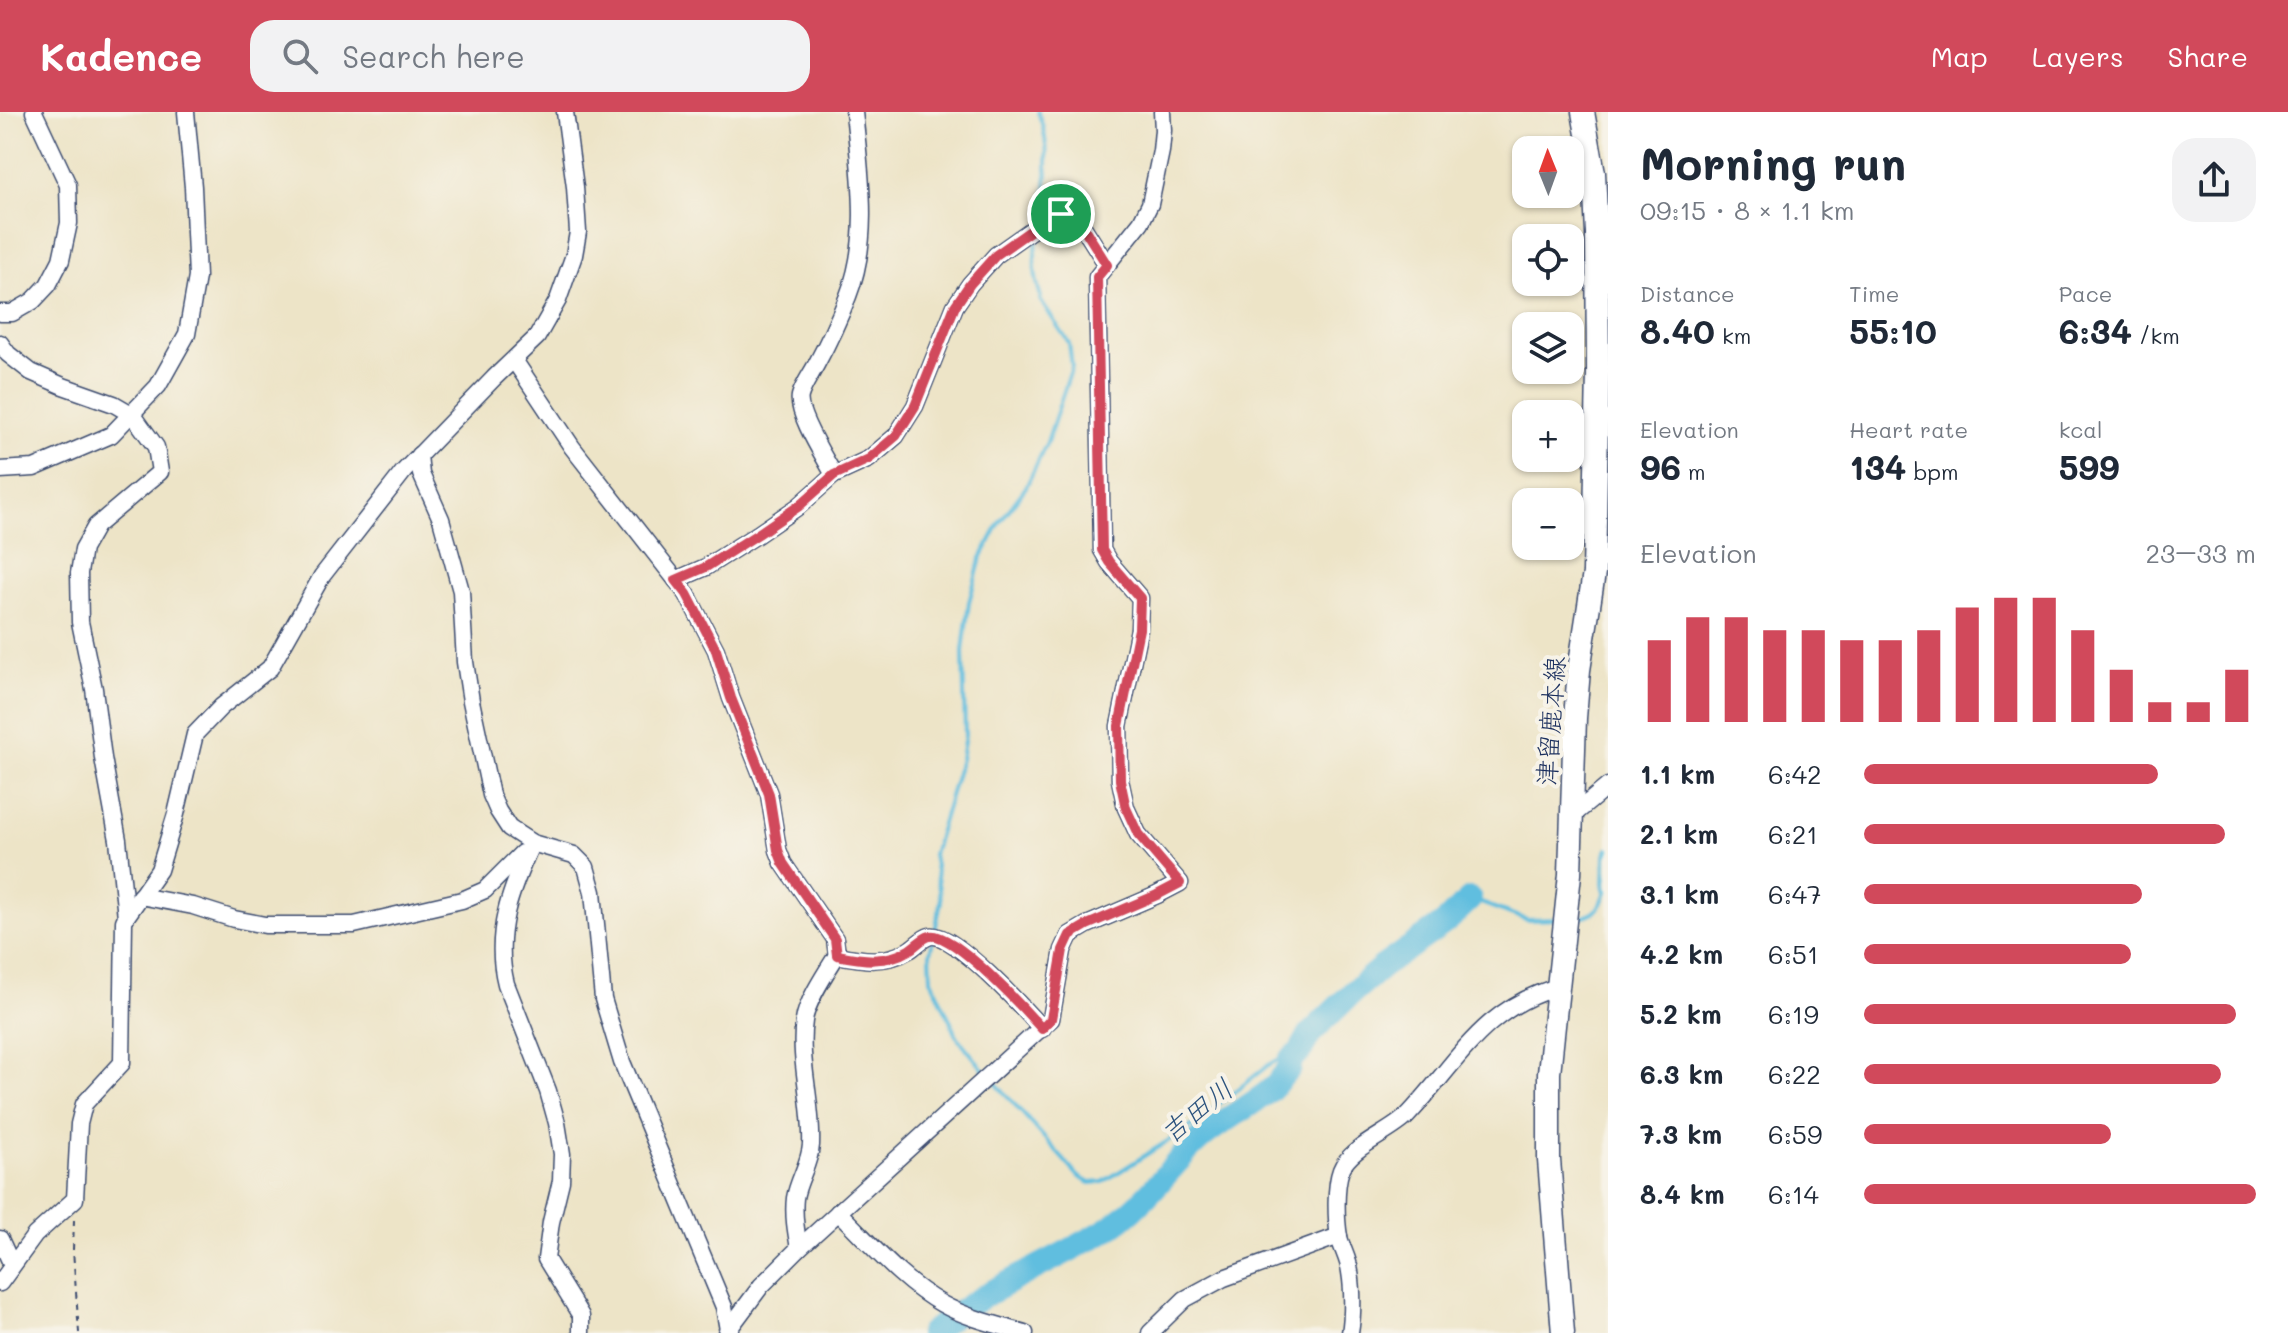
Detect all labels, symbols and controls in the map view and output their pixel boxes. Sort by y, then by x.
search box [250,20,810,92]
text: Kadence [40,31,202,81]
icon: search [278,34,322,78]
text: Search here [342,36,525,76]
text: Map [1931,38,1988,74]
text: Layers [2032,38,2124,74]
text: Share [2168,38,2248,74]
text: Morning run [1640,134,1906,191]
north arrow [1512,136,1584,208]
map controls [1512,136,1584,560]
button: share [2172,138,2256,222]
pin [1027,180,1095,248]
icon: arrive [1039,192,1083,236]
text: 09:15 · 8 × 1.1 km [1640,193,1854,227]
button: locate [1512,224,1584,296]
text: Distance [1640,279,1735,308]
text: Time [1849,279,1899,308]
text: Pace [2059,279,2112,308]
text: 8.40 [1640,308,1715,353]
text: 55:10 [1849,308,1937,353]
text: 6:34 [2059,308,2132,353]
button: layers [1512,312,1584,384]
text: km [1715,321,1751,350]
text: /km [2132,321,2180,350]
button: + [1512,400,1584,472]
text: Elevation [1640,415,1739,444]
text: Heart rate [1849,415,1968,444]
text: kcal [2059,415,2103,444]
text: 96 [1640,444,1681,489]
text: 134 [1849,444,1906,489]
text: 599 [2059,444,2119,489]
text: m [1681,457,1706,486]
text: bpm [1906,457,1959,486]
button: − [1512,488,1584,560]
text: Elevation [1640,536,1757,570]
text: 23–33 m [2145,536,2256,570]
street label: 津留鹿本線 [1529,655,1571,787]
text: 1.1 km [1640,757,1715,791]
text: 6:42 [1768,757,1822,791]
text: 2.1 km [1640,817,1718,851]
text: 6:21 [1768,817,1818,851]
text: 3.1 km [1640,877,1719,911]
text: 6:47 [1768,877,1821,911]
text: 4.2 km [1640,937,1723,971]
text: 6:51 [1768,937,1819,971]
text: 5.2 km [1640,997,1722,1031]
text: 6:19 [1768,997,1819,1031]
text: 6.3 km [1640,1057,1723,1091]
text: 6:22 [1768,1057,1821,1091]
water label: 吉田川 [1152,1070,1240,1150]
text: 7.3 km [1640,1117,1722,1151]
text: 6:59 [1768,1117,1822,1151]
text: 8.4 km [1640,1177,1725,1211]
text: 6:14 [1768,1177,1819,1211]

